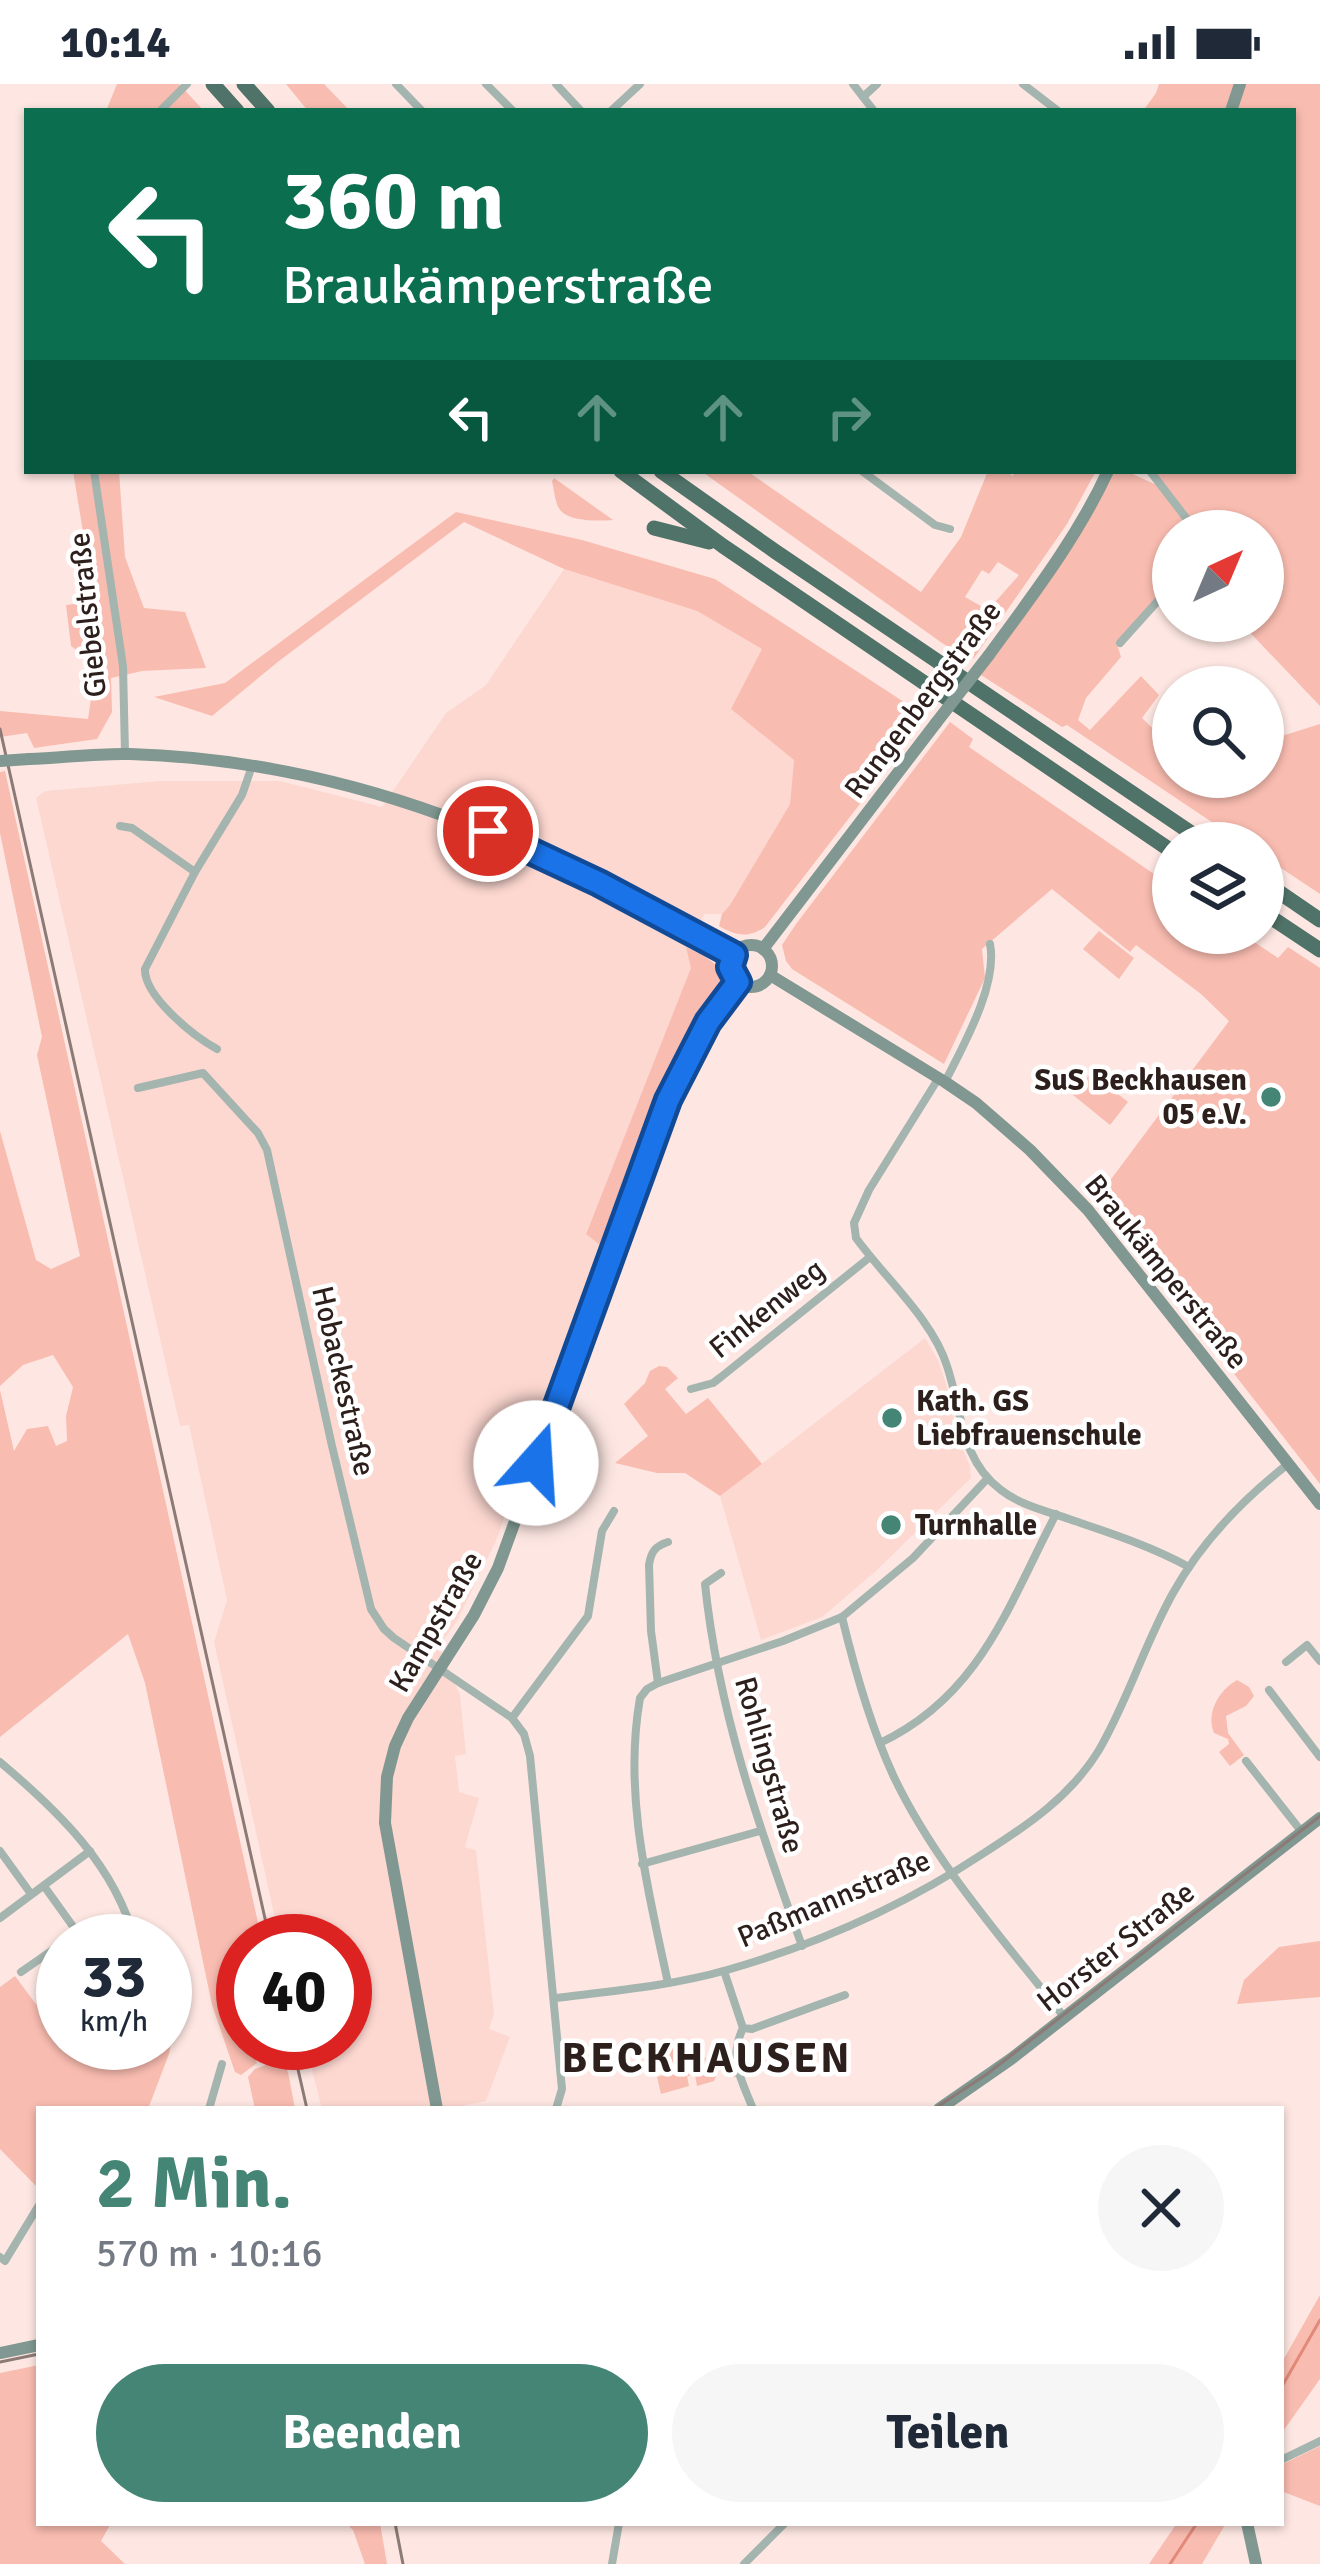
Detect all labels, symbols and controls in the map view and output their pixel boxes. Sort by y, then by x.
text: 10:14 [60,15,170,70]
text: 360 m [282,149,504,253]
icon: left [84,156,240,312]
text: Braukämperstraße [282,252,714,319]
icon: left [438,384,504,450]
icon: ahead [564,384,630,450]
icon: ahead [690,384,756,450]
icon: right [816,384,882,450]
north arrow [1152,510,1284,642]
map controls [1152,510,1284,954]
street label: Giebelstraße [61,531,115,699]
street label: Rungenbergstraße [837,594,1009,806]
button: search [1152,666,1284,798]
pin [437,780,539,882]
icon: arrive [455,798,521,864]
button: layers [1152,822,1284,954]
place label: SuS Beckhausen 05 e.V. [1035,1062,1247,1133]
marker: SuS Beckhausen 05 e.V. [1258,1084,1284,1110]
street label: Braukämperstraße [1076,1167,1256,1377]
street label: Finkenweg [702,1251,832,1367]
street label: Hobackestraße [303,1282,383,1480]
place label: Kath. GS Liebfrauenschule [916,1383,1142,1454]
position arrow [473,1400,599,1526]
marker: Kath. GS Liebfrauenschule [879,1405,905,1431]
place label: Turnhalle [915,1507,1037,1544]
marker: Turnhalle [878,1512,904,1538]
street label: Kampstraße [381,1545,491,1699]
street label: Rohlingstraße [726,1672,812,1858]
street label: Paßmannstraße [732,1842,936,1956]
street label: Horster Straße [1030,1874,1202,2020]
speed limit sign: 40 [216,1914,372,2070]
text: 33 [82,1940,146,2014]
text: km/h [80,2003,148,2040]
district label: BECKHAUSEN [561,2033,853,2084]
text: 2 Min. [96,2139,292,2228]
button: close [1098,2145,1224,2271]
text: 570 m · 10:16 [96,2229,323,2277]
button: Beenden [96,2364,648,2502]
button: Teilen [672,2364,1224,2502]

